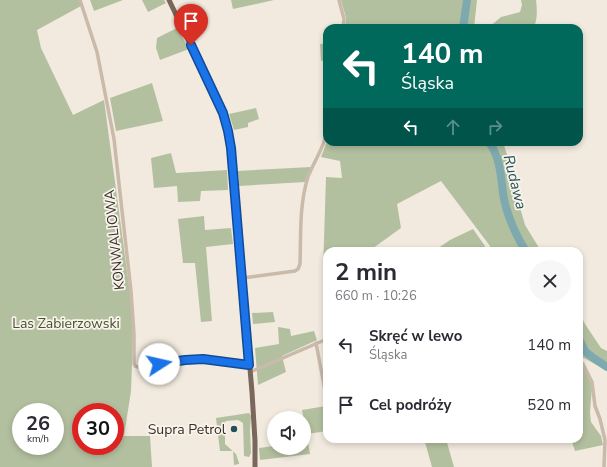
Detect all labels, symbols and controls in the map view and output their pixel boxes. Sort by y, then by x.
pin [174,4,208,45]
icon: arrive [180,10,202,32]
text: 140 m [401,35,484,73]
icon: left [335,40,387,92]
text: Śląska [401,71,454,95]
icon: left [400,116,422,138]
icon: ahead [442,116,464,138]
icon: right [484,116,506,138]
water label: Rudawa [499,153,531,211]
street label: KONWALIOWA [100,189,129,291]
text: 2 min [335,256,397,288]
button: close [529,260,571,302]
text: 660 m · 10:26 [335,287,417,305]
park label: Las Zabierzowski [12,314,120,333]
text: Skręć w lewo [369,326,462,346]
icon: left [335,334,357,356]
text: 140 m [527,335,571,355]
position arrow [138,343,180,385]
text: Śląska [369,346,407,364]
icon: arrive [335,394,357,416]
text: Cel podróży [369,395,451,415]
text: 520 m [527,395,571,415]
speed limit sign: 30 [72,403,124,455]
text: 26 [26,410,50,437]
map controls [267,411,311,455]
button: sound [267,411,311,455]
place label: Supra Petrol [148,420,227,439]
marker: Supra Petrol [229,424,239,434]
text: km/h [27,432,49,446]

